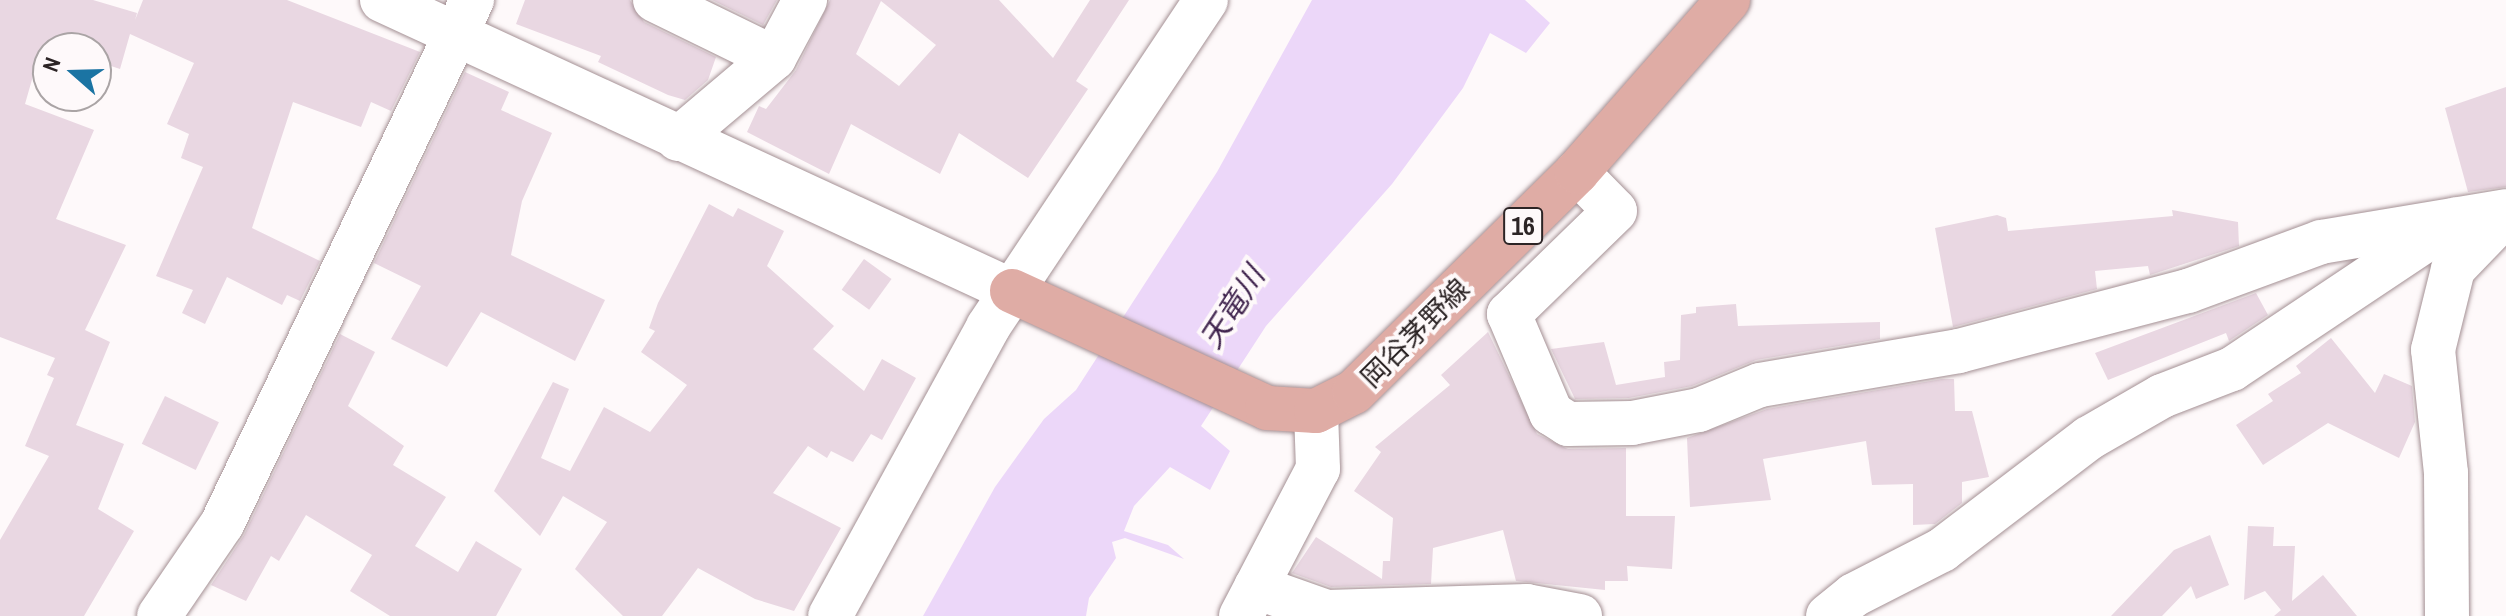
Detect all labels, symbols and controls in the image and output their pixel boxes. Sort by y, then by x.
north arrow [32,32,112,112]
text: N [35,53,68,76]
road number: 16 [1503,204,1543,248]
water label: 天竜川 [1192,259,1272,355]
street label: 岡谷茅野線 [1354,272,1476,394]

